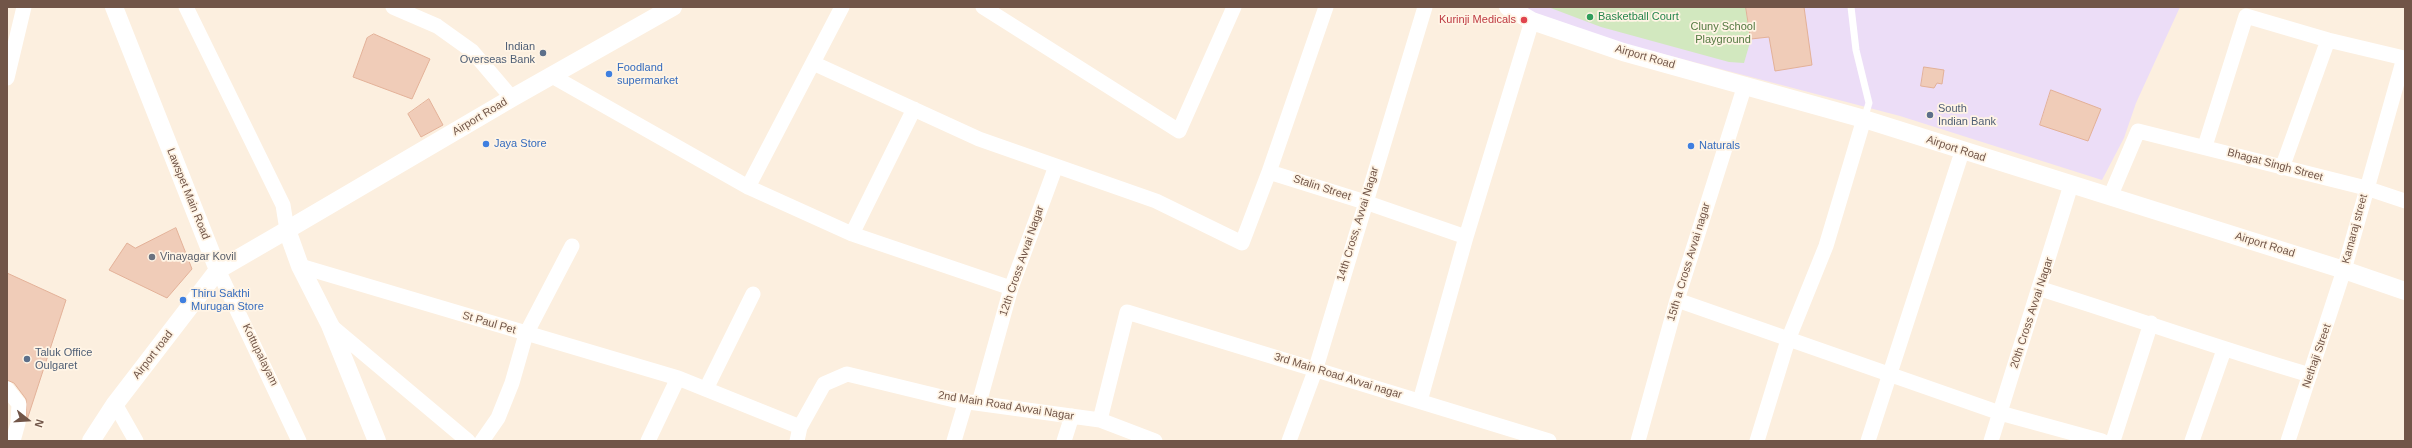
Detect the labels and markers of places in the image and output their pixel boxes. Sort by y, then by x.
place label: Basketball Court [1598,10,1679,24]
marker: Basketball Court [1585,12,1595,22]
place label: Kurinji Medicals [1439,13,1516,27]
marker: Kurinji Medicals [1519,15,1529,25]
place label: Indian Overseas Bank [460,40,535,66]
marker: Indian Overseas Bank [538,48,548,58]
place label: Foodland supermarket [617,61,678,87]
marker: Foodland supermarket [604,69,614,79]
place label: South Indian Bank [1938,102,1996,128]
marker: South Indian Bank [1925,110,1935,120]
place label: Jaya Store [494,137,547,151]
marker: Jaya Store [481,139,491,149]
place label: Naturals [1699,139,1740,153]
marker: Naturals [1686,141,1696,151]
place label: Vinayagar Kovil [160,250,236,264]
marker: Vinayagar Kovil [147,252,157,262]
place label: Thiru Sakthi Murugan Store [191,287,264,313]
marker: Thiru Sakthi Murugan Store [178,295,188,305]
place label: Taluk Office Oulgaret [35,346,92,372]
marker: Taluk Office Oulgaret [22,354,32,364]

